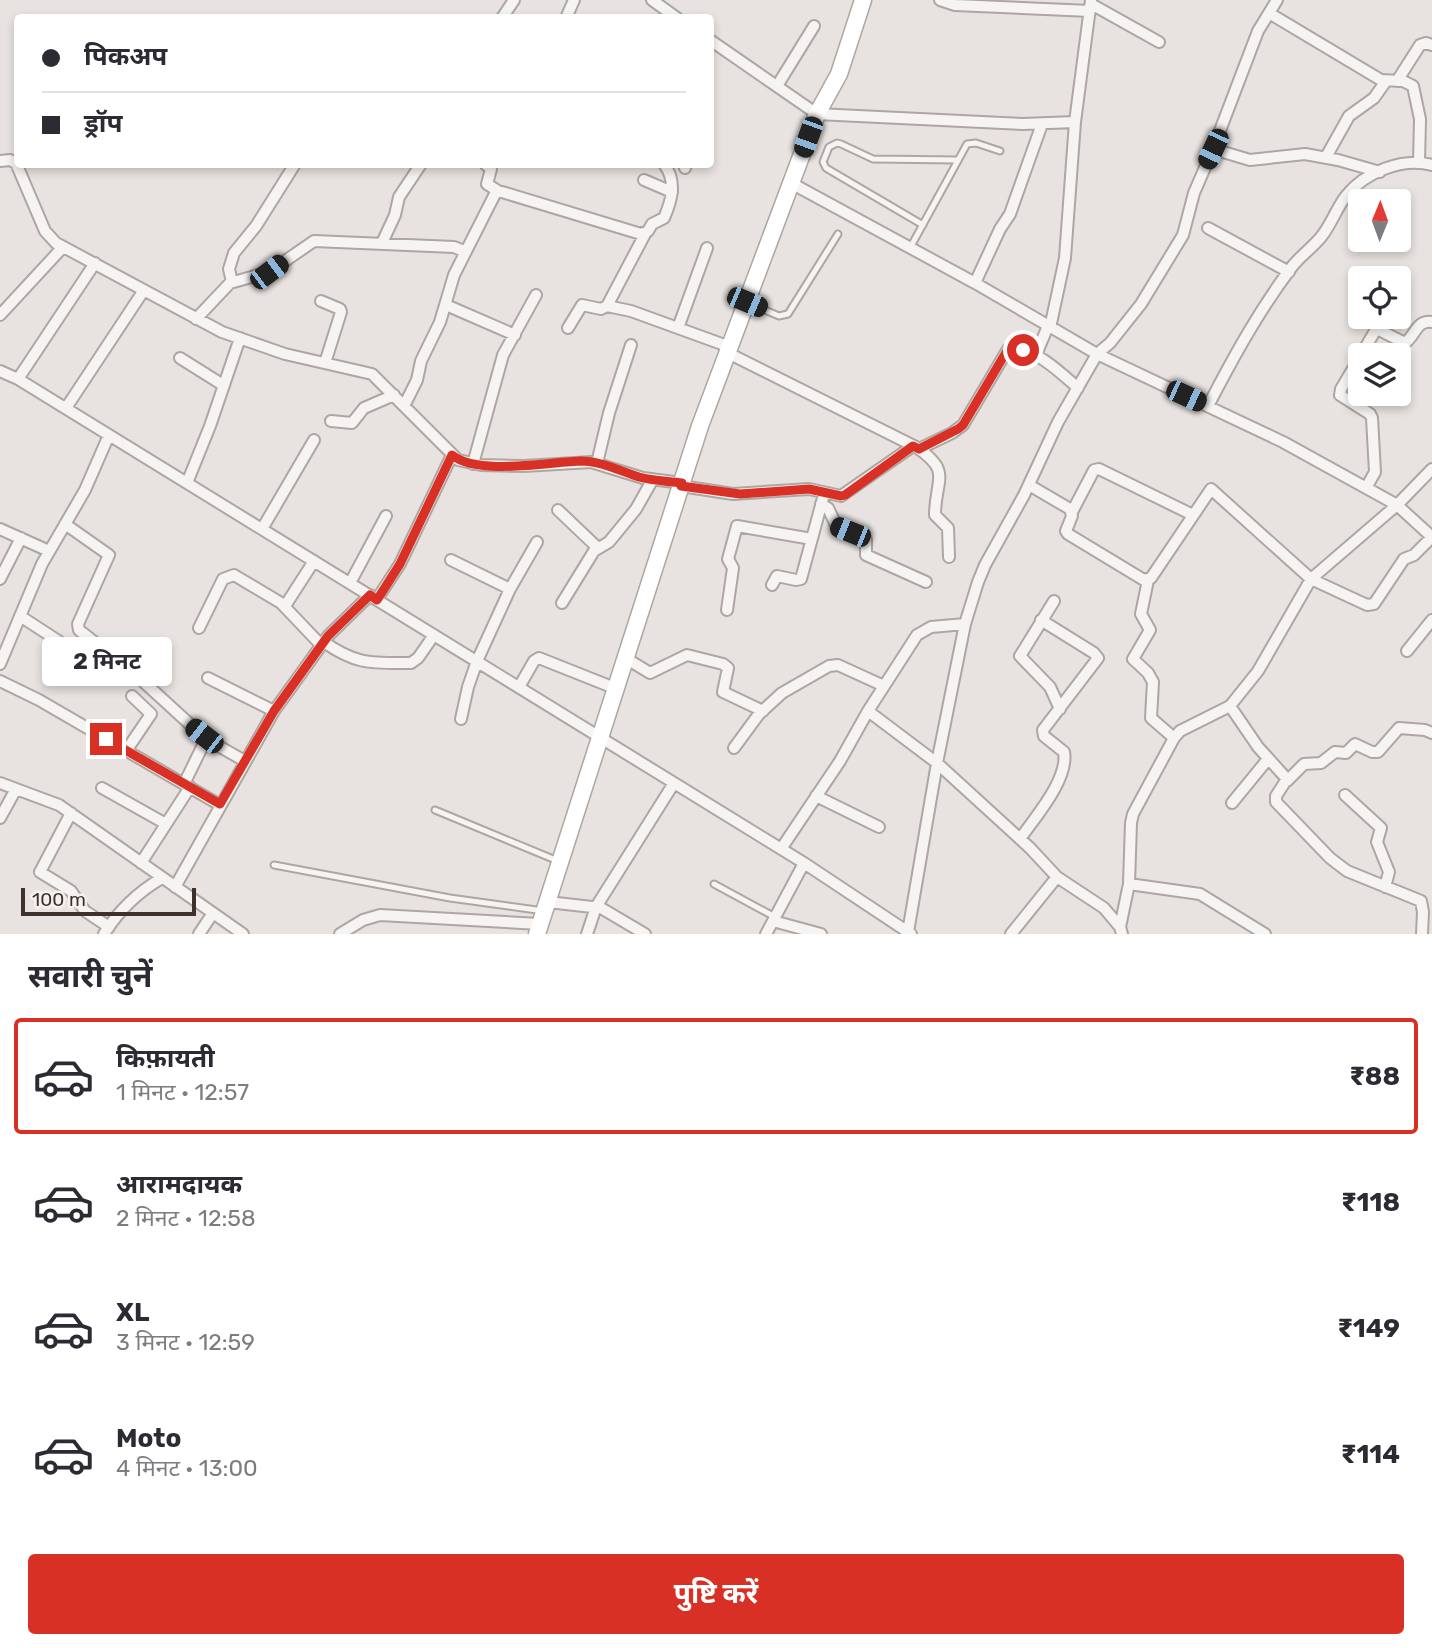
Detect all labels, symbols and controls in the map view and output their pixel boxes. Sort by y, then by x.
text: पिकअप [84,41,167,72]
text: ड्रॉप [84,108,122,139]
car [791,114,826,160]
car [1195,126,1232,172]
north arrow [1348,189,1410,252]
map controls [1348,189,1411,406]
car [246,251,293,293]
button: locate [1348,266,1411,329]
car [724,284,771,320]
route start [1007,334,1039,366]
button: layers [1348,343,1411,406]
car [1163,378,1210,414]
car [827,514,874,550]
callout: 2 मिनट [41,638,171,686]
text: 2 मिनट [73,647,141,675]
car [181,715,228,757]
route end [90,723,122,755]
scale bar [21,885,196,917]
text: 100 m [32,888,86,911]
text: सवारी चुनें [28,957,153,995]
text: किफ़ायती [116,1043,215,1074]
icon: car [32,1045,95,1108]
text: ₹88 [1349,1061,1400,1092]
text: 1 मिनट · 12:57 [116,1078,249,1106]
text: आरामदायक [116,1169,242,1200]
icon: car [32,1171,95,1234]
text: ₹118 [1341,1187,1400,1218]
text: 2 मिनट · 12:58 [116,1204,256,1232]
icon: car [32,1297,95,1360]
text: XL [116,1297,149,1328]
text: ₹149 [1337,1313,1400,1344]
text: 3 मिनट · 12:59 [116,1328,255,1356]
icon: car [32,1423,95,1486]
text: Moto [116,1423,181,1454]
text: ₹114 [1341,1439,1400,1470]
text: 4 मिनट · 13:00 [116,1454,258,1482]
button: पुष्टि करें [28,1554,1404,1634]

